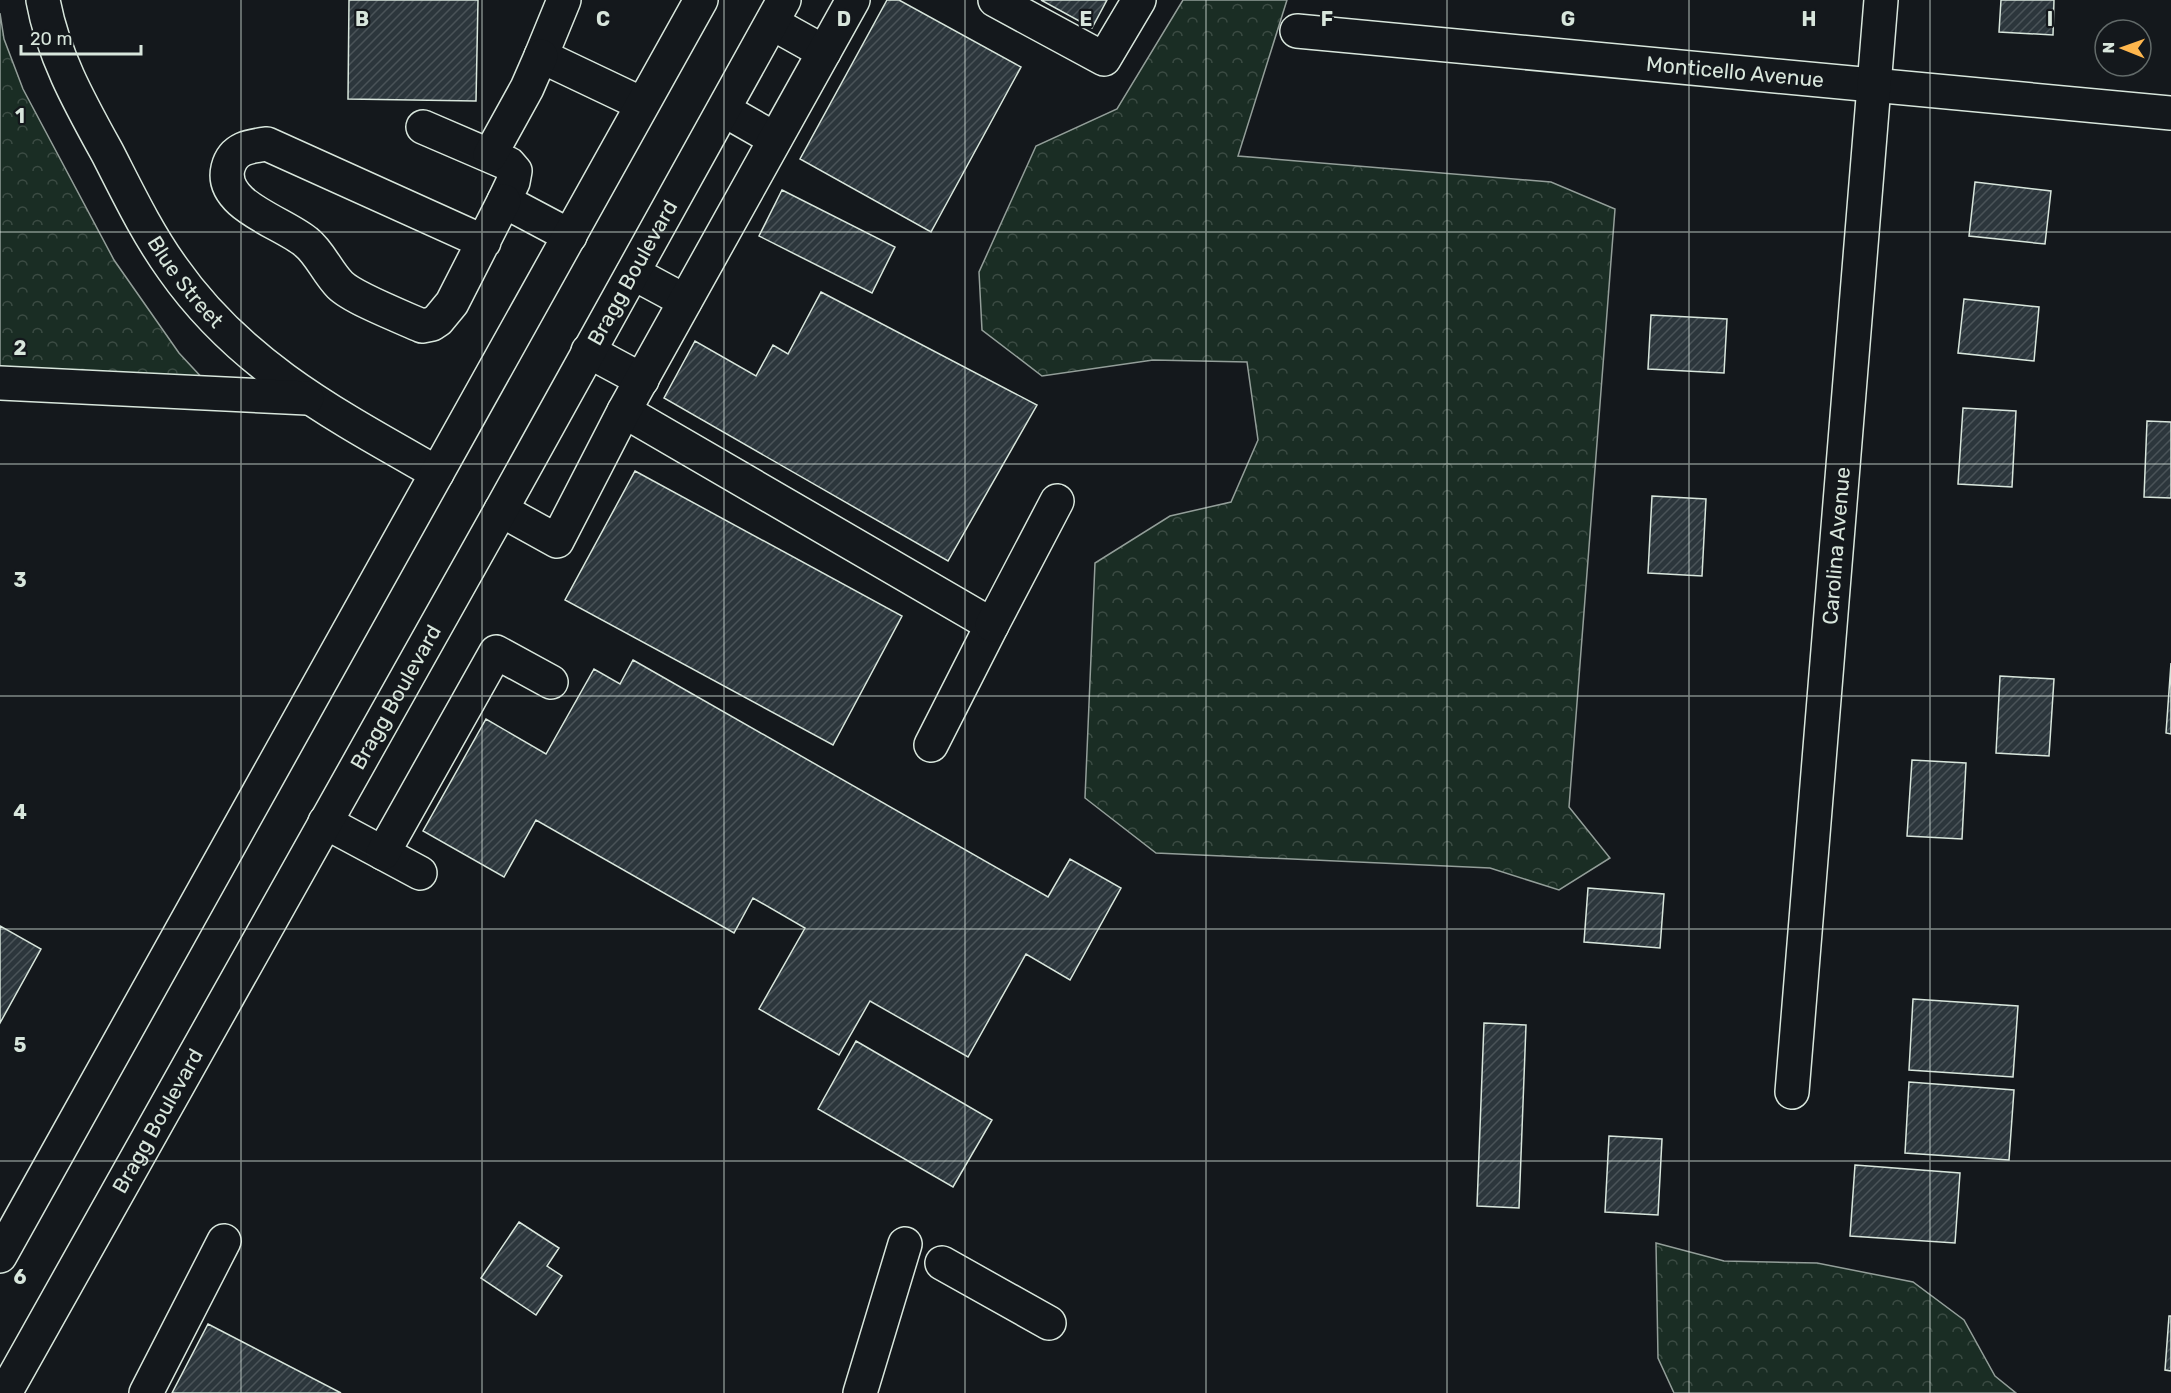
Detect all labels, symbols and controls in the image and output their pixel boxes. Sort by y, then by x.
text: B [355,7,369,31]
text: C [596,7,610,31]
text: D [837,7,851,31]
text: E [1080,7,1092,31]
text: F [1321,7,1333,31]
text: G [1561,7,1575,31]
text: H [1802,7,1816,31]
text: I [2047,7,2053,31]
scale bar [21,18,141,56]
north arrow [2093,18,2153,78]
text: 20 m [30,28,72,50]
text: N [2099,42,2118,54]
street label: Monticello Avenue [1645,51,1825,92]
text: 1 [15,104,25,128]
street label: Bragg Boulevard [582,196,682,349]
street label: Blue Street [143,231,229,333]
text: 2 [14,336,27,360]
street label: Carolina Avenue [1817,466,1855,626]
text: 3 [13,568,27,592]
street label: Bragg Boulevard [345,620,446,774]
text: 4 [13,800,27,824]
text: 5 [14,1033,27,1057]
street label: Bragg Boulevard [107,1044,208,1197]
text: 6 [13,1265,27,1289]

